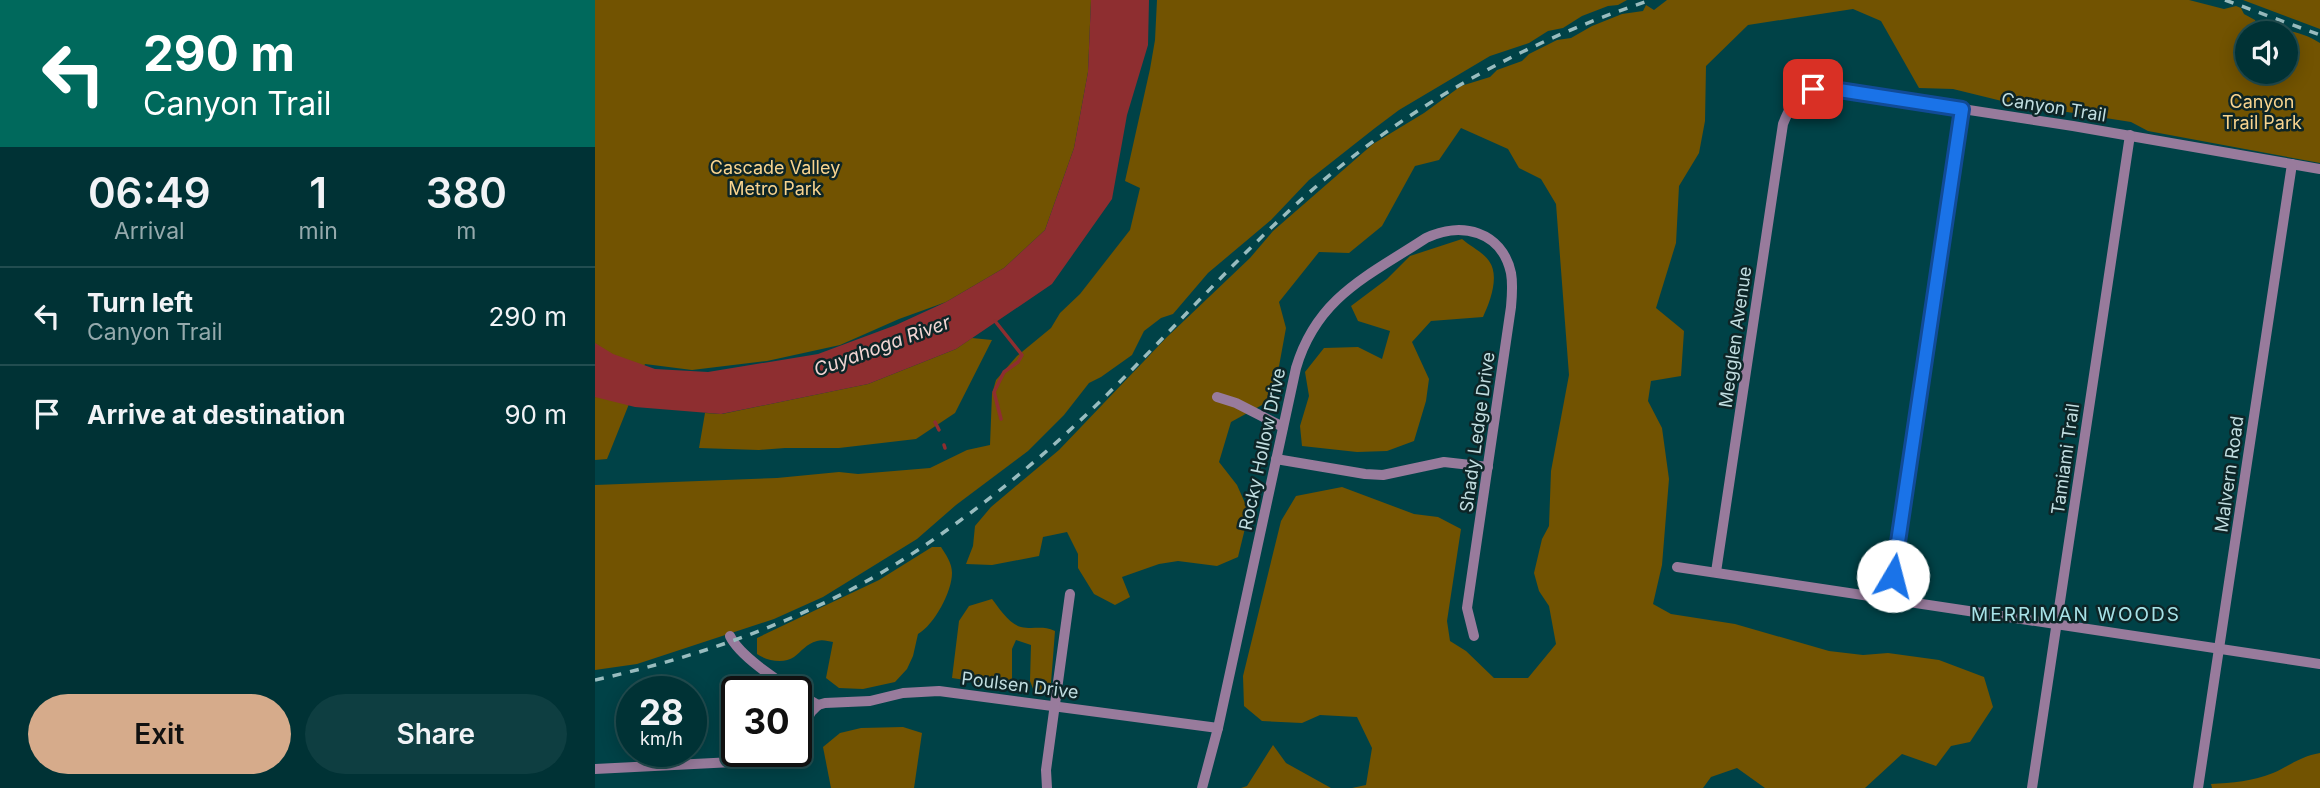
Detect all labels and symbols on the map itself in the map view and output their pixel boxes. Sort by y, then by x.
pin [1783,59,1843,119]
street label: Canyon Trail [2000,88,2108,126]
park label: Canyon Trail Park [2222,91,2302,133]
park label: Cascade Valley Metro Park [710,157,840,199]
street label: Megglen Avenue [1715,265,1755,409]
water label: Cuyahoga River [811,310,954,381]
street label: Shady Ledge Drive [1455,351,1499,513]
street label: Rocky Hollow Drive [1235,366,1289,532]
street label: Tamiami Trail [2047,402,2083,516]
street label: Malvern Road [2210,414,2248,534]
position arrow [1856,539,1930,613]
district label: MERRIMAN WOODS [1971,603,2181,626]
street label: Poulsen Drive [960,667,1080,703]
speed limit sign: 30 [721,676,812,767]

